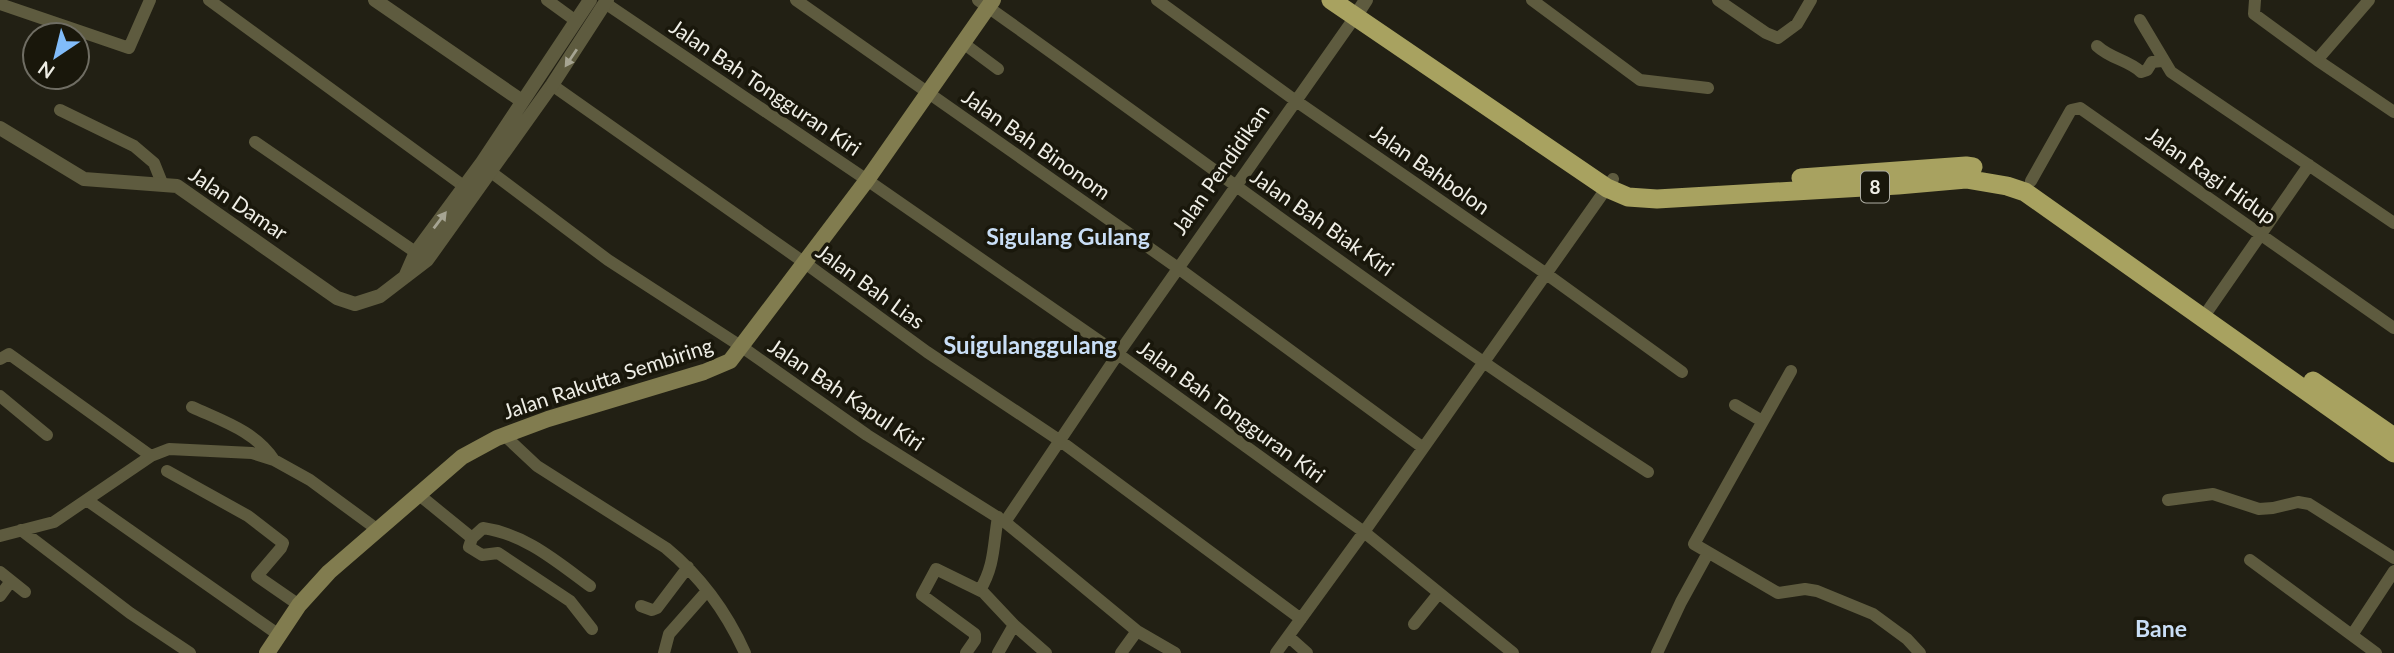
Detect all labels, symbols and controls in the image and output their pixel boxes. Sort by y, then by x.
street label: Jalan Bah Tongguran Kiri [665,13,866,160]
north arrow [21,21,91,91]
one-way arrow [564,48,577,67]
text: N [33,57,59,84]
street label: Jalan Bah Binonom [958,83,1116,204]
street label: Jalan Pendidikan [1166,99,1274,239]
street label: Jalan Bahbolon [1367,119,1495,219]
street label: Jalan Ragi Hidup [2142,121,2281,229]
street label: Jalan Damar [185,161,293,245]
street label: Jalan Bah Biak Kiri [1247,163,1399,280]
road number: 8 [1861,172,1889,202]
one-way arrow [432,211,446,229]
district label: Sigulang Gulang [986,222,1150,250]
street label: Jalan Bah Lias [812,238,930,333]
district label: Suigulanggulang [943,330,1117,359]
street label: Jalan Rakutta Sembiring [499,332,716,423]
street label: Jalan Bah Kapul Kiri [764,332,929,455]
street label: Jalan Bah Tongguran Kiri [1133,334,1330,487]
district label: Bane [2135,614,2187,642]

